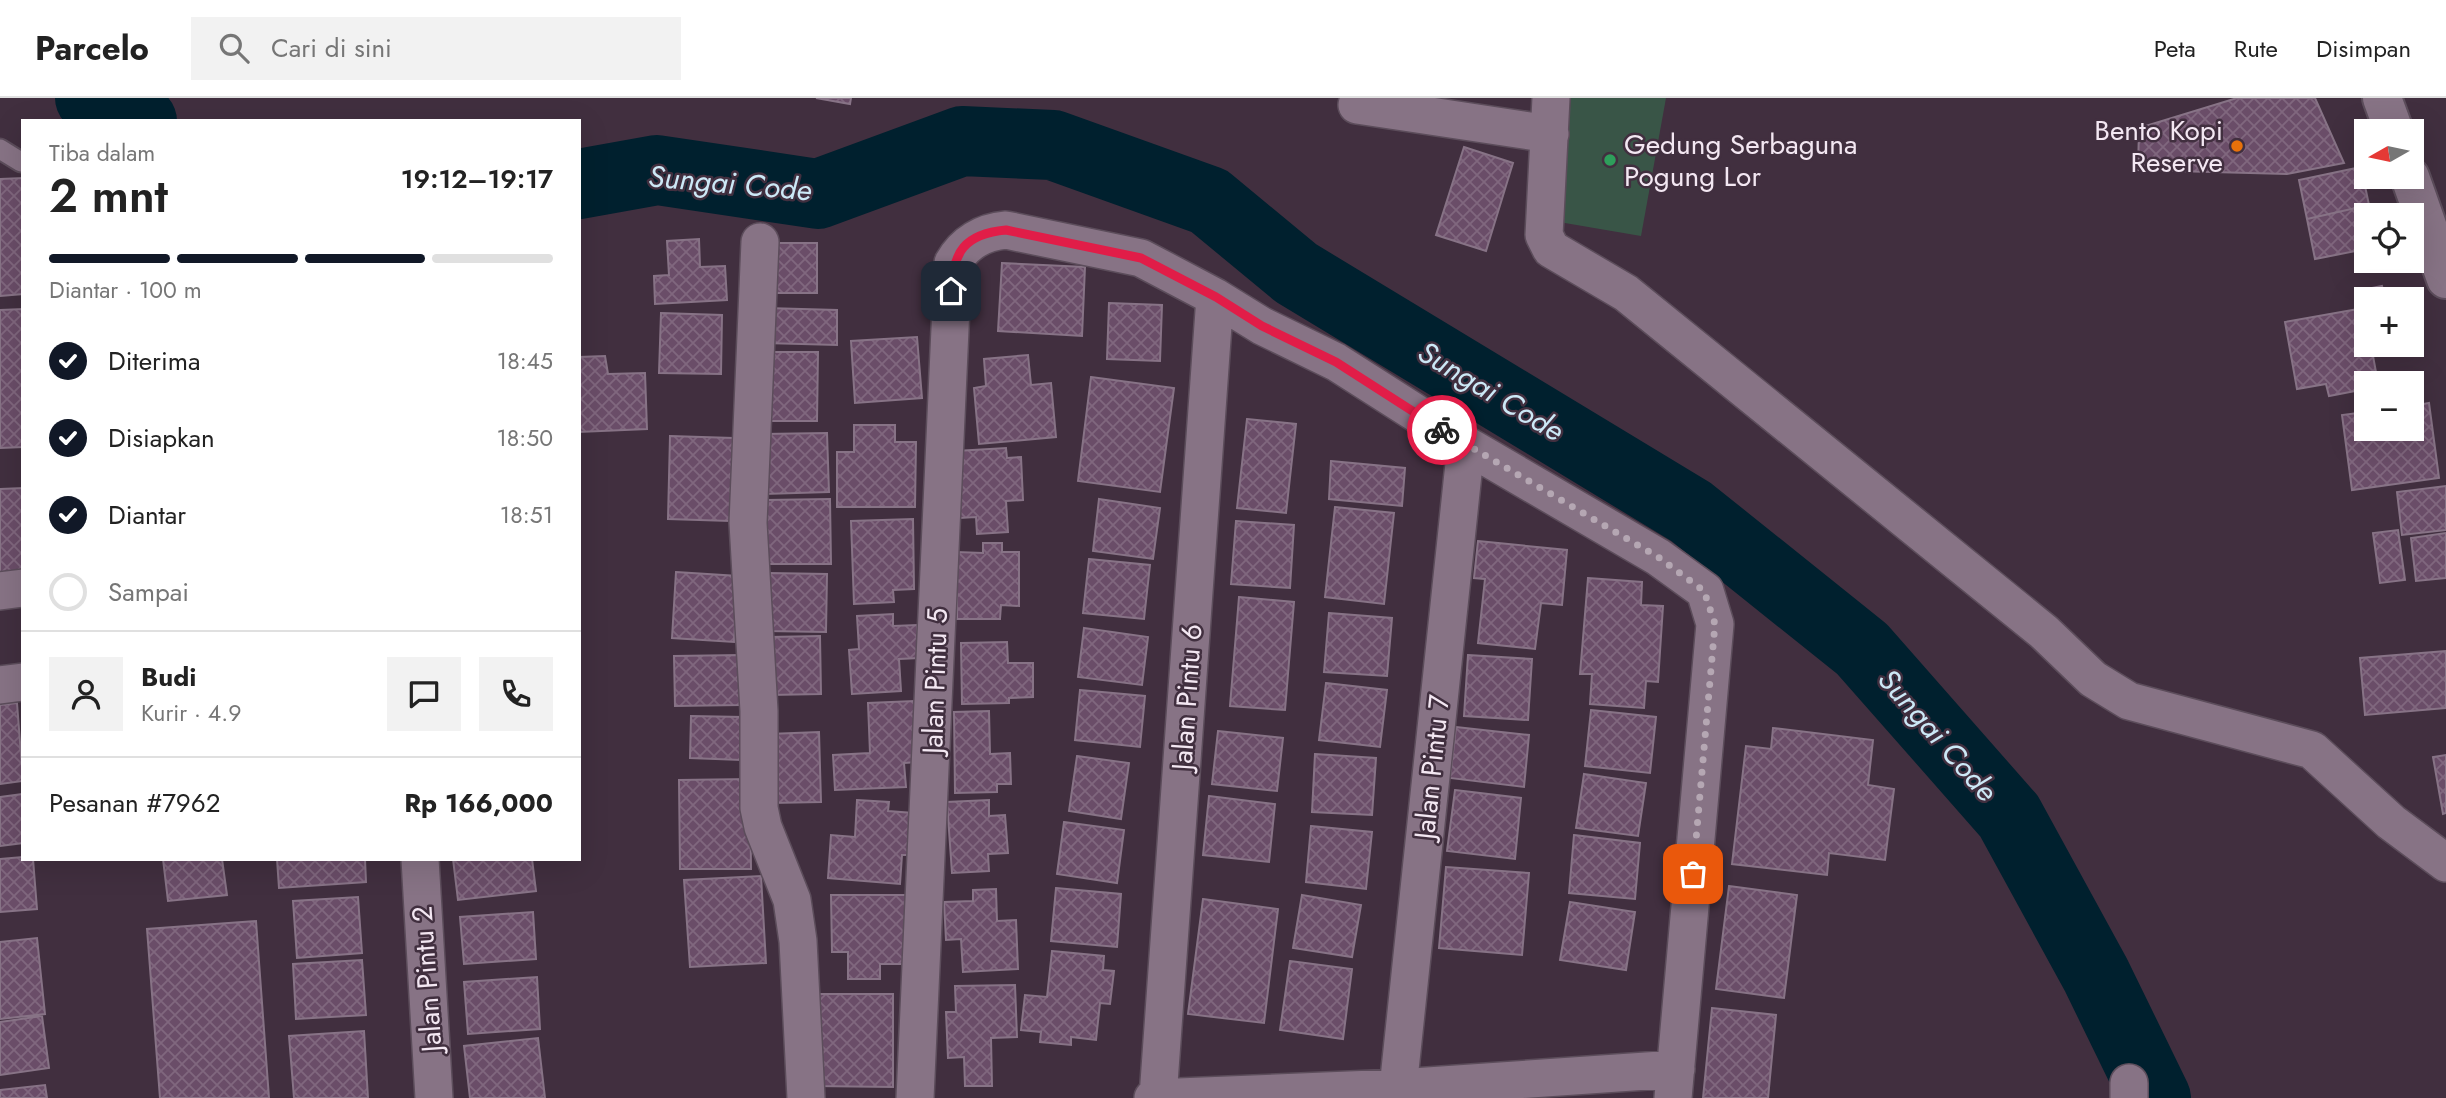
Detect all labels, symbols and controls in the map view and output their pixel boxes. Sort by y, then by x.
search box [191,17,681,80]
text: Parcelo [35,25,149,72]
icon: search [215,29,253,67]
text: Cari di sini [271,29,392,67]
text: Peta [2154,31,2196,66]
text: Rute [2234,31,2278,66]
text: Disimpan [2316,31,2411,66]
place label: Bento Kopi Reserve [2094,110,2223,183]
north arrow [2354,119,2424,189]
map controls [2354,119,2424,441]
place label: Gedung Serbaguna Pogung Lor [1624,124,1857,197]
text: Tiba dalam [49,136,155,170]
marker: Bento Kopi Reserve [2229,138,2245,154]
marker: Gedung Serbaguna Pogung Lor [1602,152,1618,168]
water label: Sungai Code [647,154,813,212]
text: 19:12–19:17 [401,160,553,198]
text: 2 mnt [49,163,168,229]
button: locate [2354,203,2424,273]
pin [921,261,981,321]
icon: home [932,272,970,310]
text: Diantar · 100 m [49,273,202,307]
button: + [2354,287,2424,357]
water label: Sungai Code [1410,330,1572,452]
icon: check [49,342,87,380]
text: Diterima [108,342,201,380]
text: 18:45 [497,344,553,378]
button: − [2354,371,2424,441]
courier [1407,395,1477,465]
icon: bike [1423,411,1461,449]
icon: check [49,419,87,457]
text: Disiapkan [108,419,215,457]
text: 18:50 [496,421,553,455]
icon: check [49,496,87,534]
text: Diantar [108,496,186,534]
text: 18:51 [500,498,553,532]
text: Sampai [108,573,189,611]
street label: Jalan Pintu 5 [912,607,958,759]
street label: Jalan Pintu 6 [1161,623,1213,775]
button: person [49,657,123,731]
button: chat [387,657,461,731]
button: phone [479,657,553,731]
text: Budi [141,658,196,696]
water label: Sungai Code [1868,659,2008,811]
street label: Jalan Pintu 7 [1404,692,1460,845]
text: Kurir · 4.9 [141,696,241,730]
text: Pesanan #7962 [49,784,221,822]
text: Rp 166,000 [404,784,553,822]
pin [1663,844,1723,904]
icon: bag [1674,855,1712,893]
street label: Jalan Pintu 2 [401,905,453,1057]

